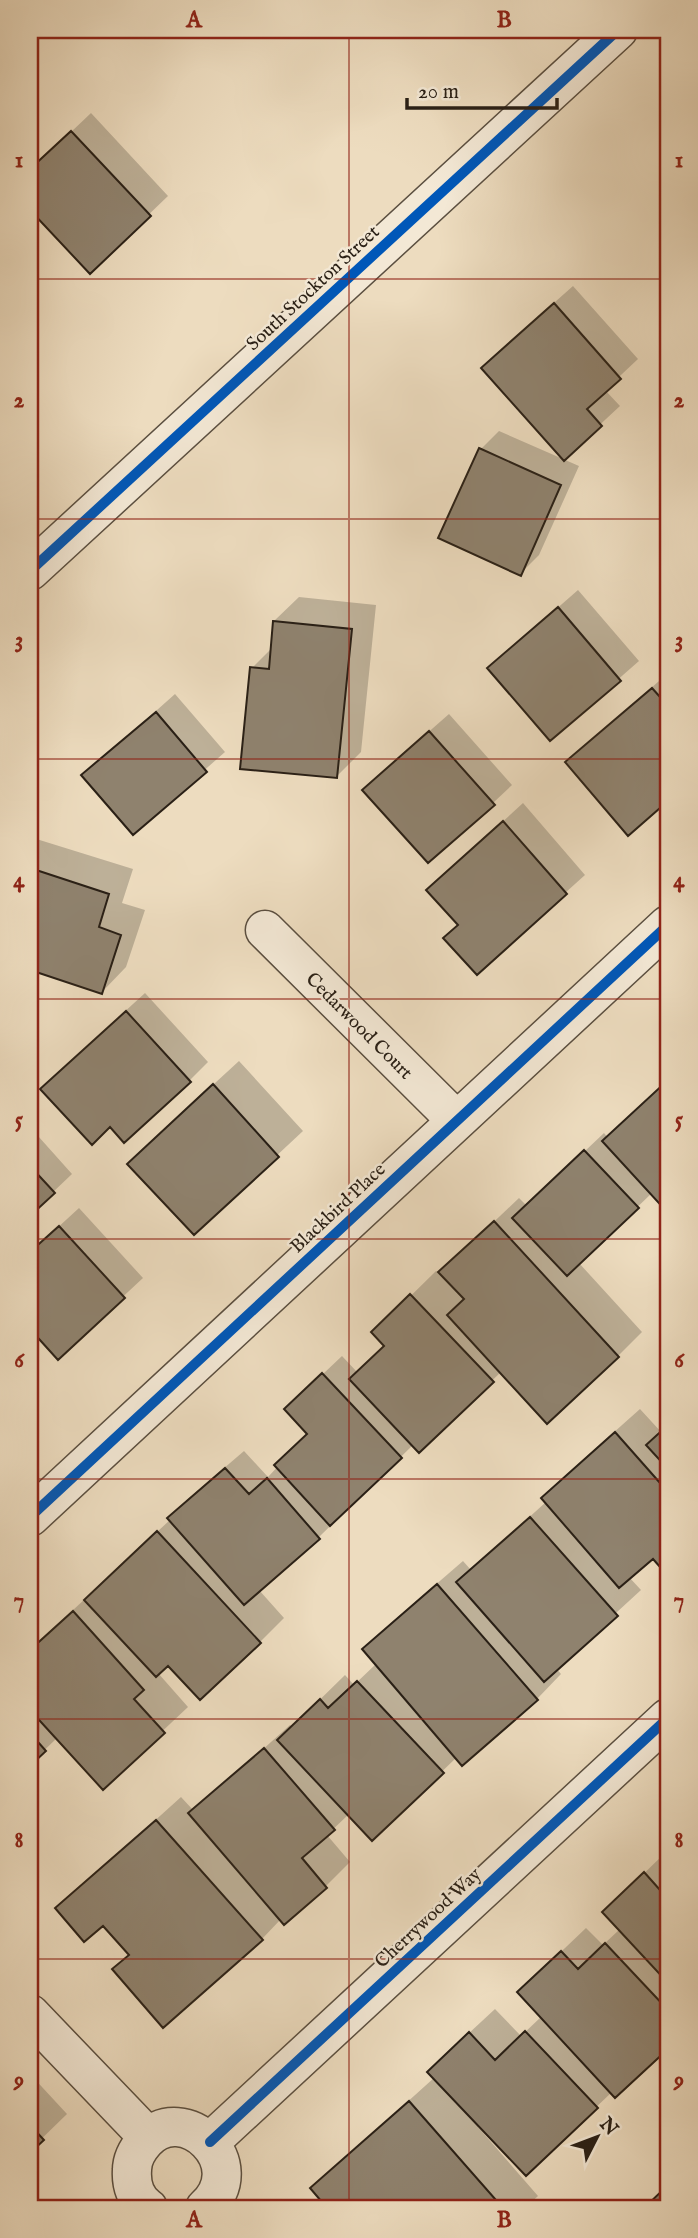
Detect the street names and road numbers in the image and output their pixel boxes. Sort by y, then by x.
street label: South Stockton Street [242,220,385,356]
street label: Cedarwood Court [300,968,418,1085]
street label: Blackbird Place [286,1158,391,1259]
street label: Cherrywood Way [370,1863,487,1974]

